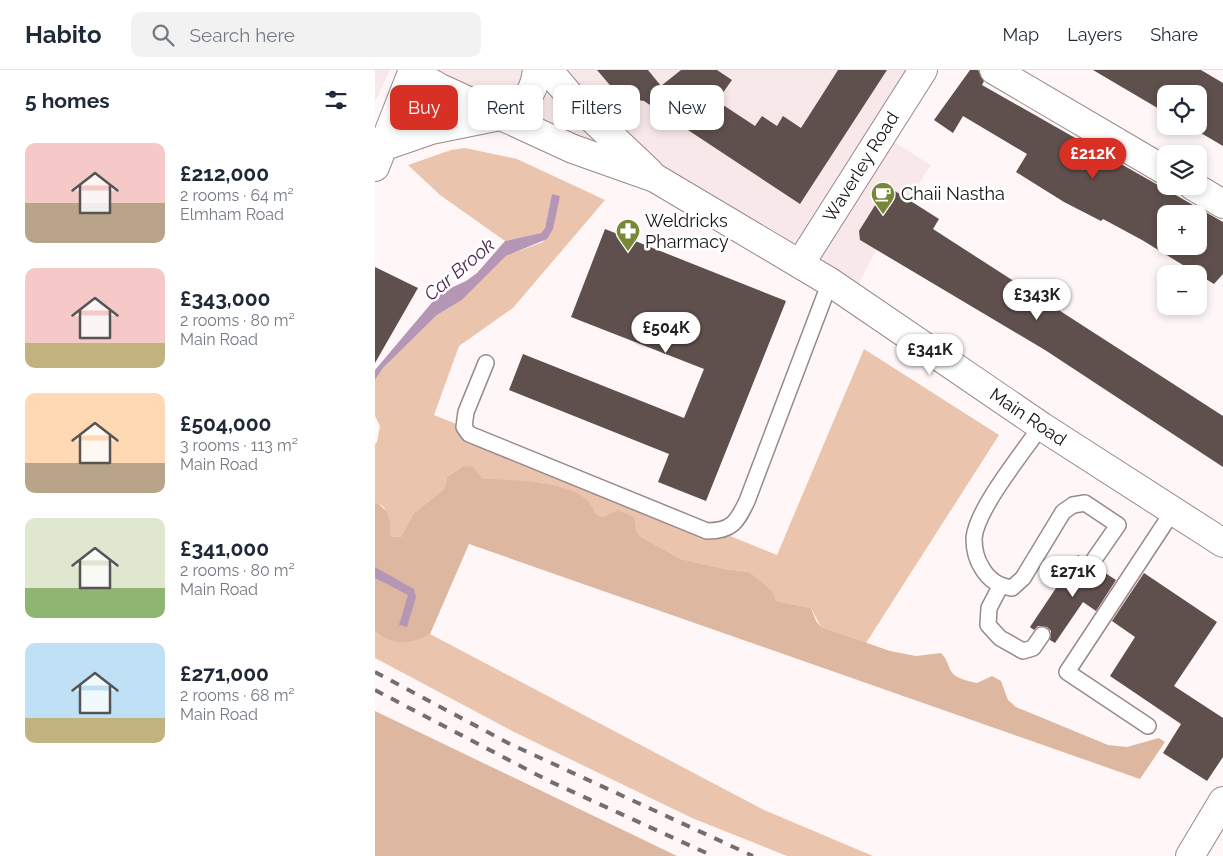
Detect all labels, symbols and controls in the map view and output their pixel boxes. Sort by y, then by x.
search box [131,12,481,57]
text: Habito [25,20,101,49]
icon: search [149,21,177,49]
text: Search here [189,24,295,46]
text: Map [1003,24,1039,45]
text: Layers [1067,24,1122,45]
text: Share [1150,24,1198,45]
chip: Buy [390,85,458,130]
chip: Rent [468,85,543,130]
chip: Filters [553,85,640,130]
chip: New [650,85,724,130]
map controls [1157,85,1207,315]
button: locate [1157,85,1207,135]
icon: filters [322,86,350,114]
text: 5 homes [25,88,110,113]
street label: Waverley Road [818,108,903,226]
pin: £212K [1058,138,1128,180]
text: £212K [1070,144,1116,163]
button: layers [1157,145,1207,195]
text: £212,000 [180,161,269,186]
icon: home [65,163,125,223]
cafe icon: Chaii Nastha [870,181,896,215]
place label: Chaii Nastha [901,183,1005,204]
text: 2 rooms · 64 m² [180,186,294,205]
text: Elmham Road [180,205,284,224]
button: + [1157,205,1207,255]
place label: Weldricks Pharmacy [645,210,729,252]
pharmacy icon: Weldricks Pharmacy [615,218,641,252]
water label: Car Brook [419,233,499,305]
button: − [1157,265,1207,315]
pin: £343K [1002,278,1072,321]
text: £343K [1014,285,1060,304]
text: £343,000 [180,286,270,311]
icon: home [65,288,125,348]
text: 2 rooms · 80 m² [180,311,295,330]
pin: £504K [631,312,701,354]
text: £504K [642,318,690,337]
text: Main Road [180,330,258,349]
pin: £341K [895,334,965,376]
text: £341K [907,340,953,359]
street label: Main Road [986,383,1071,450]
text: £504,000 [180,411,272,436]
icon: home [65,413,125,473]
text: 3 rooms · 113 m² [180,436,298,455]
text: Main Road [180,455,258,474]
text: £341,000 [180,536,269,561]
icon: home [65,538,125,598]
pin: £271K [1038,556,1108,598]
text: 2 rooms · 80 m² [180,561,295,580]
text: £271K [1050,562,1096,581]
text: Main Road [180,580,258,599]
text: £271,000 [180,661,269,686]
icon: home [65,663,125,723]
text: 2 rooms · 68 m² [180,686,295,705]
text: Main Road [180,705,258,724]

